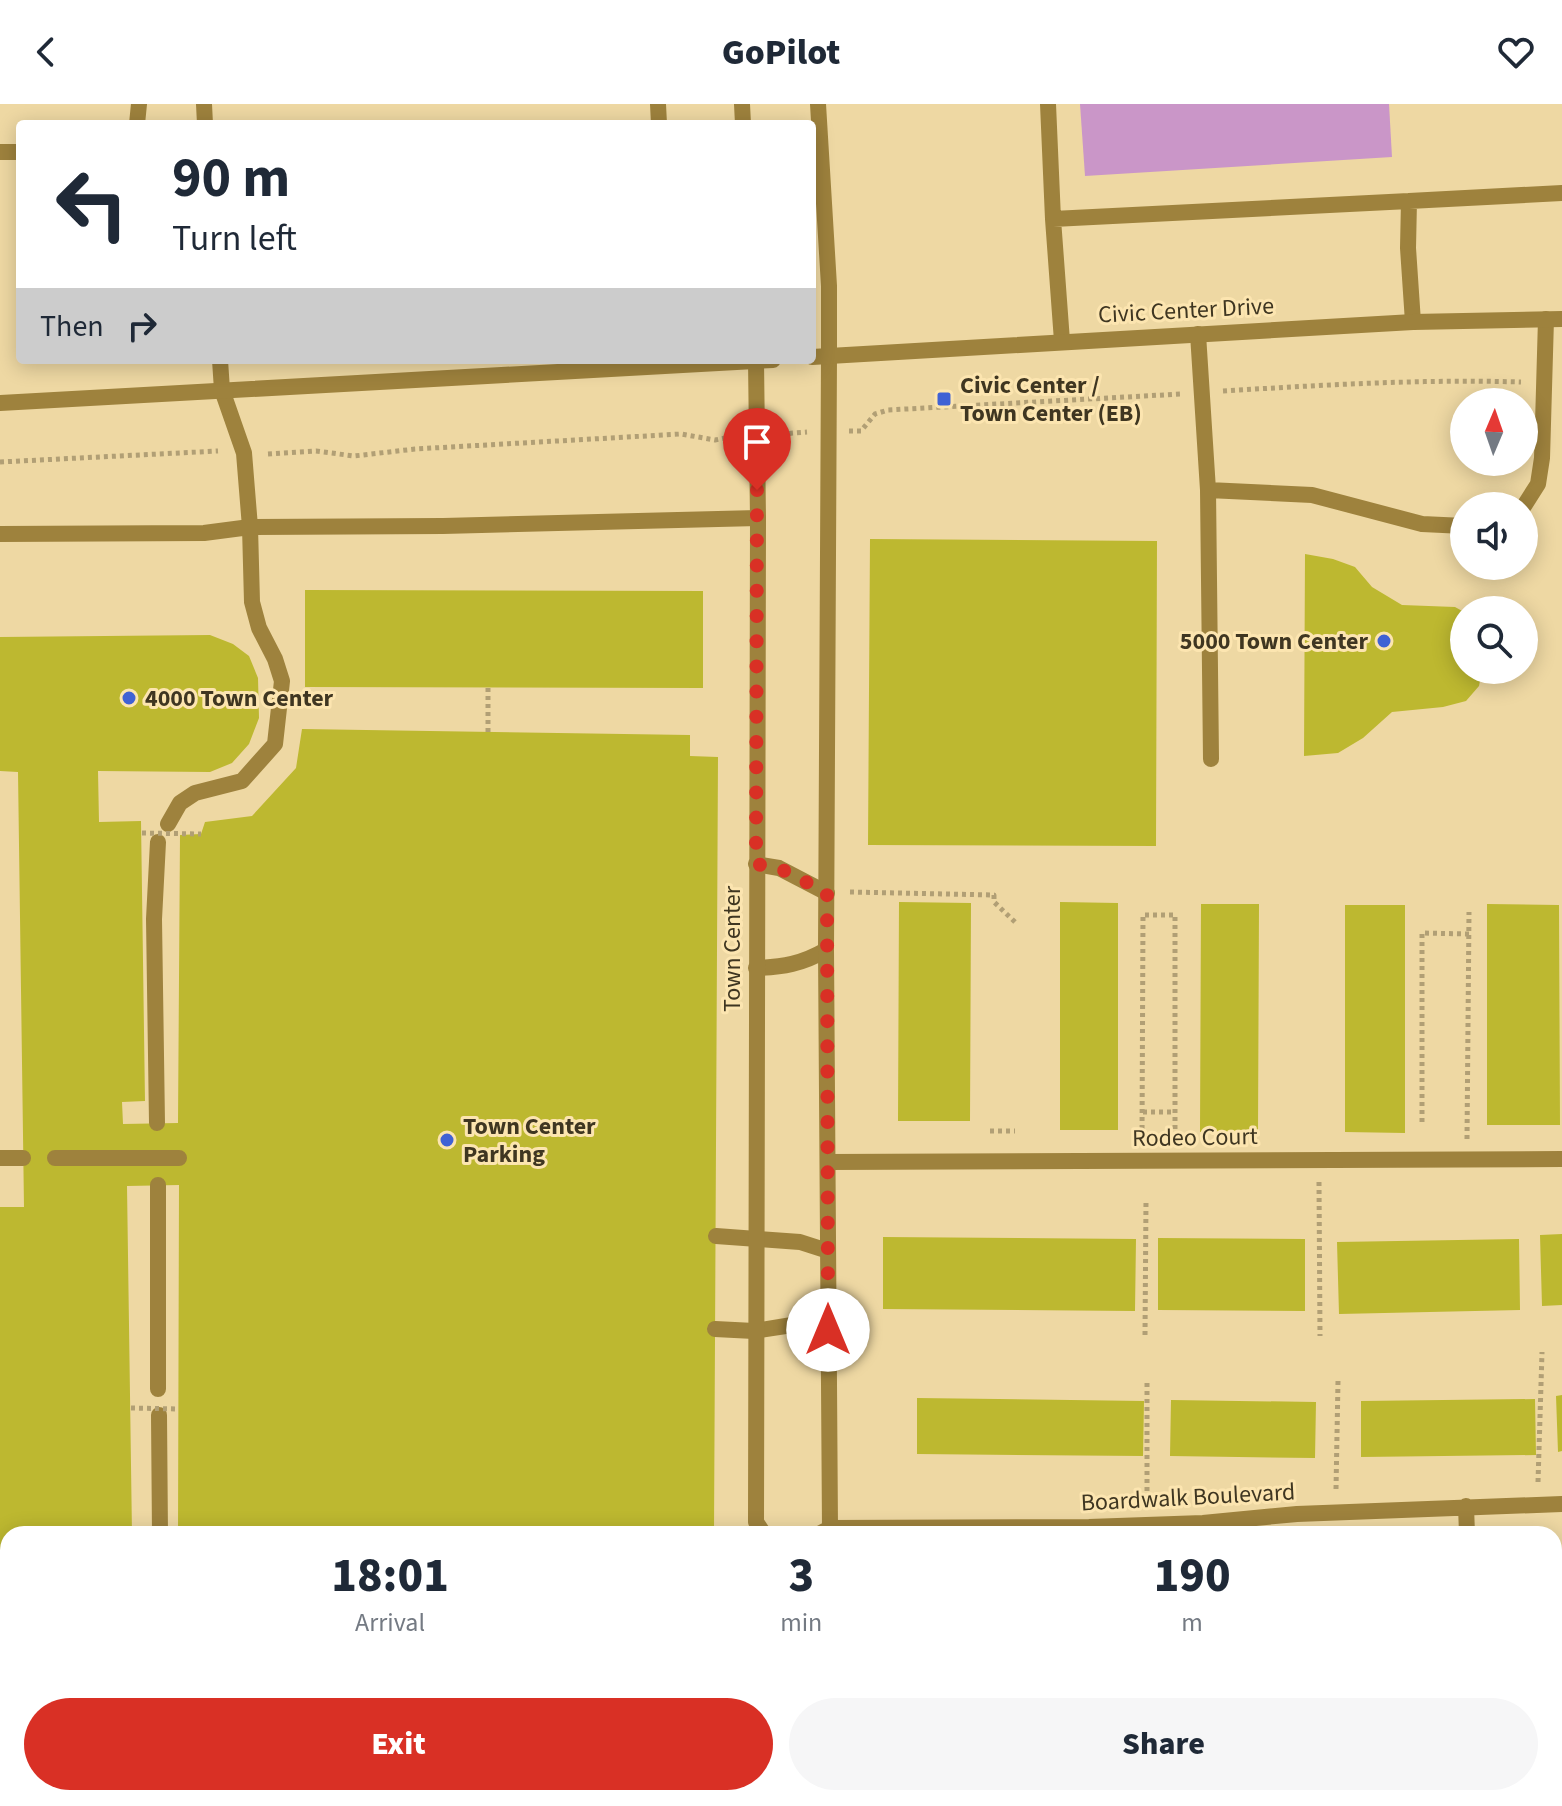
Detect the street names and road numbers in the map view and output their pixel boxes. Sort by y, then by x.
street label: Civic Center Drive [1097,288,1275,333]
street label: Town Center [715,885,750,1012]
street label: Rodeo Court [1132,1119,1258,1156]
street label: Boardwalk Boulevard [1080,1474,1296,1521]

